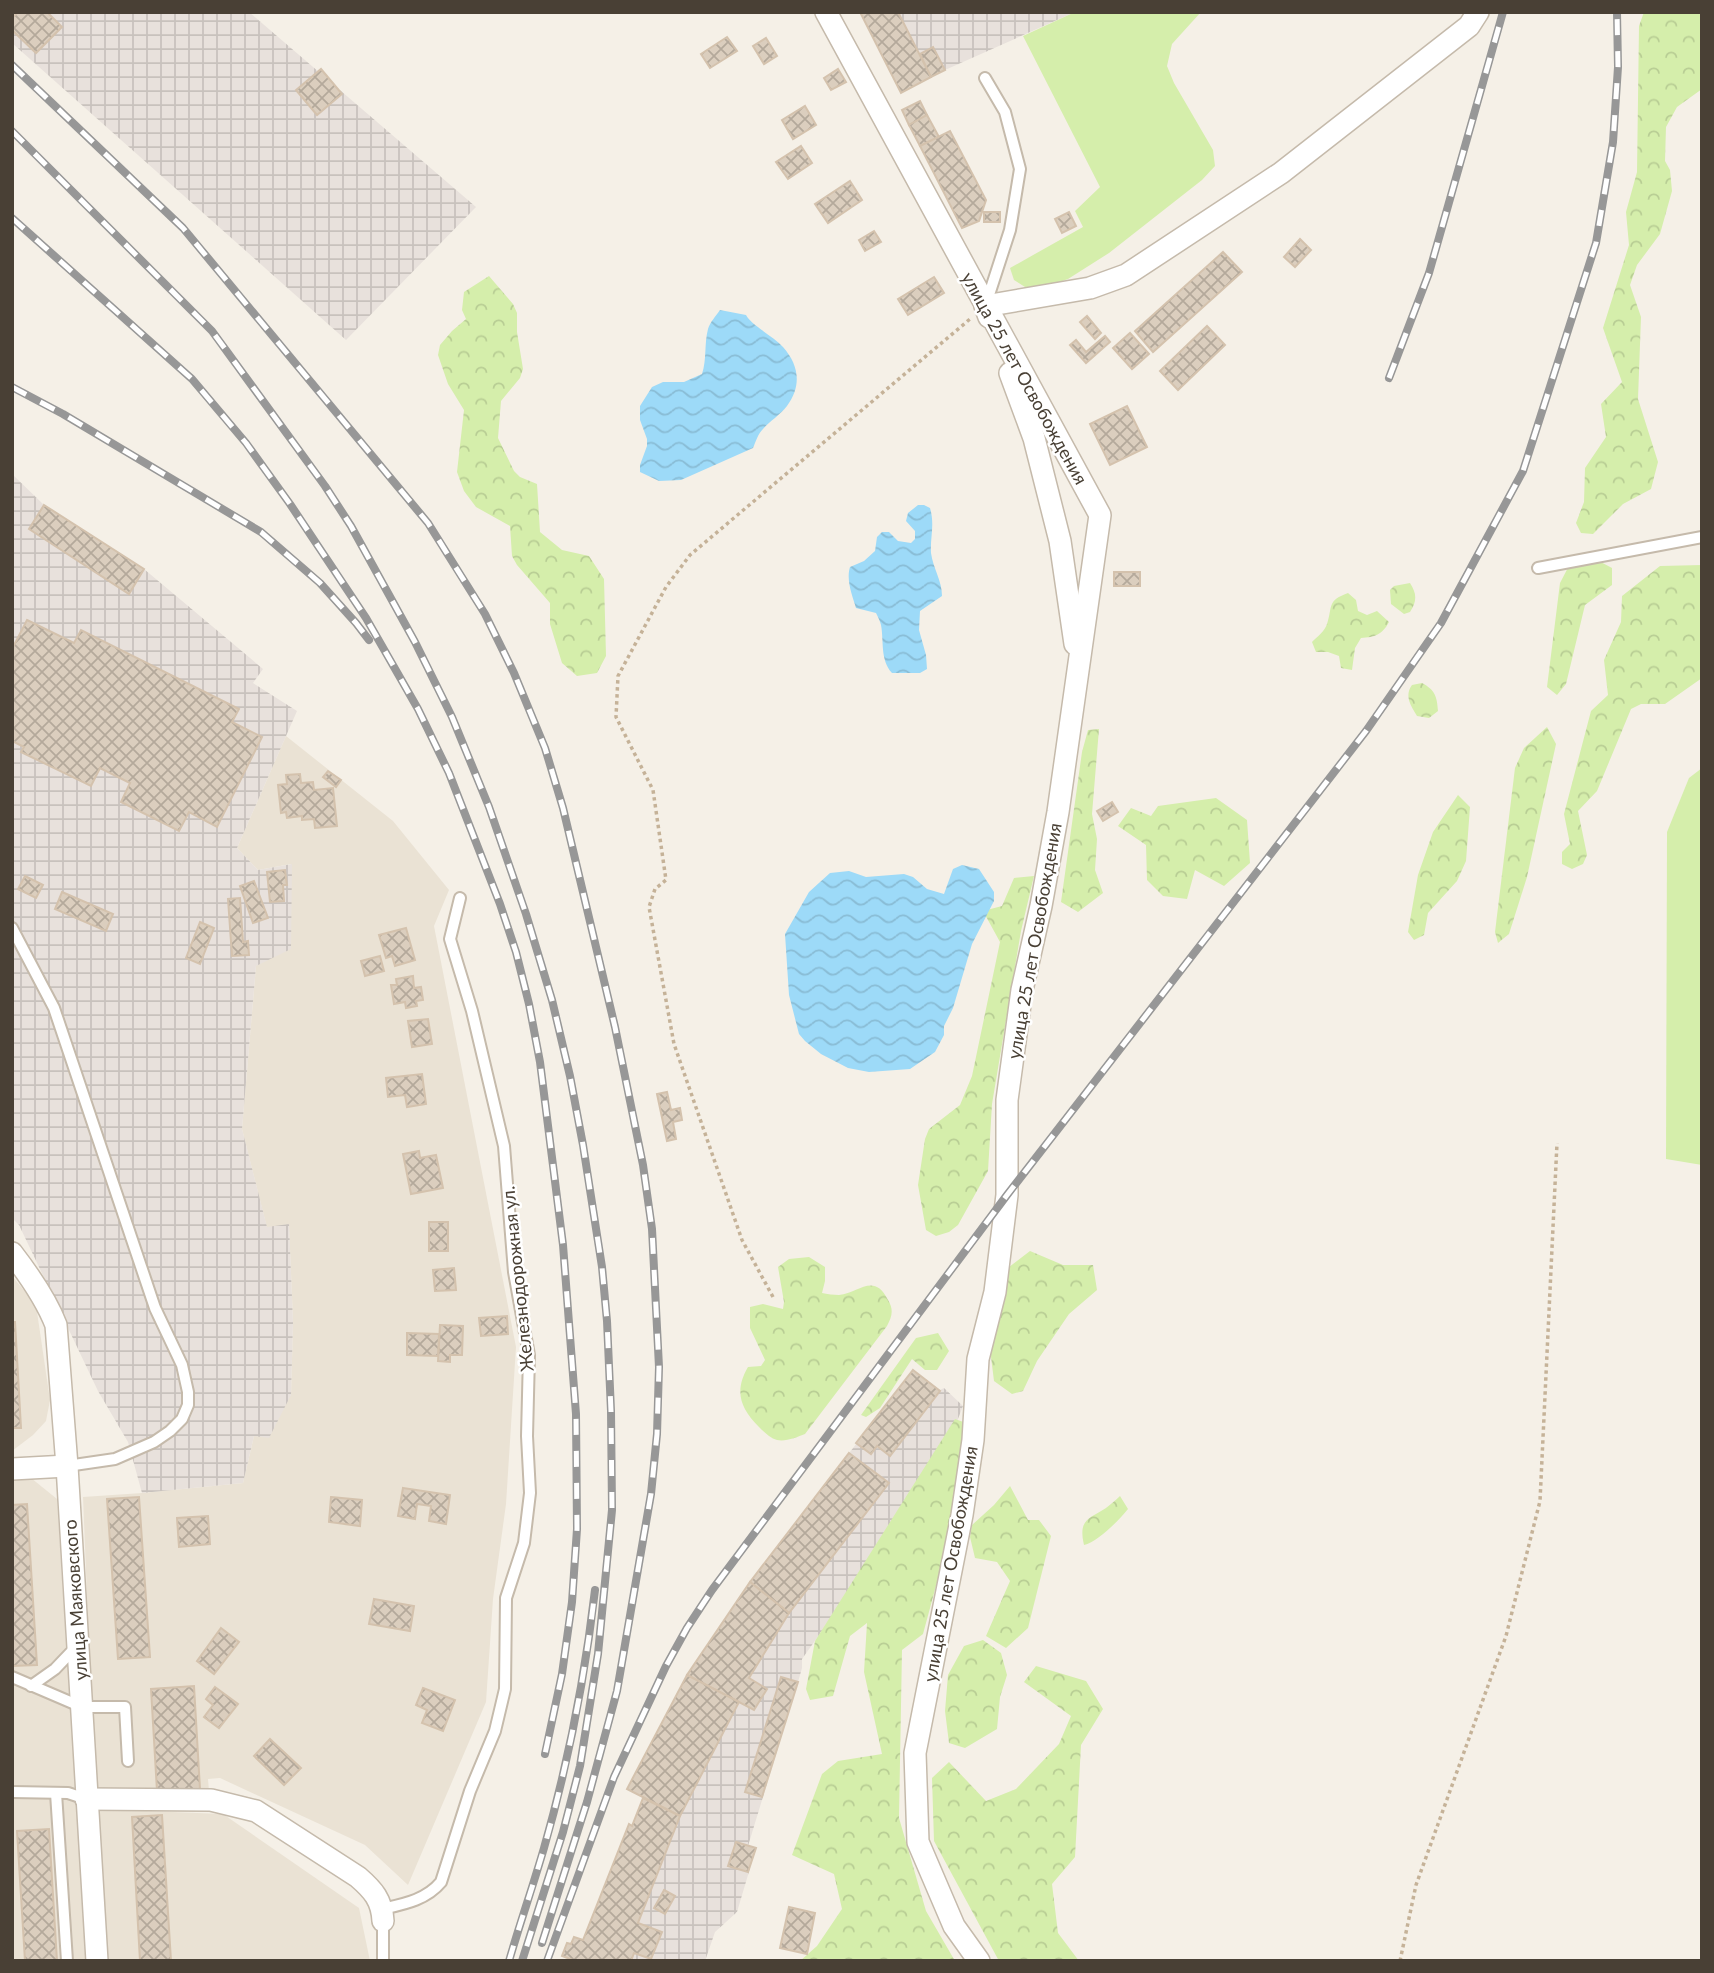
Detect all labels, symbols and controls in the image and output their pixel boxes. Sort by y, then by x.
street label: улица 25 лет Освобождения [957,268,1093,488]
street label: улица 25 лет Освобождения [1002,821,1066,1061]
street label: Железнодорожная ул. [496,1185,538,1373]
street label: улица 25 лет Освобождения [918,1444,982,1684]
street label: улица Маяковского [58,1519,92,1681]

